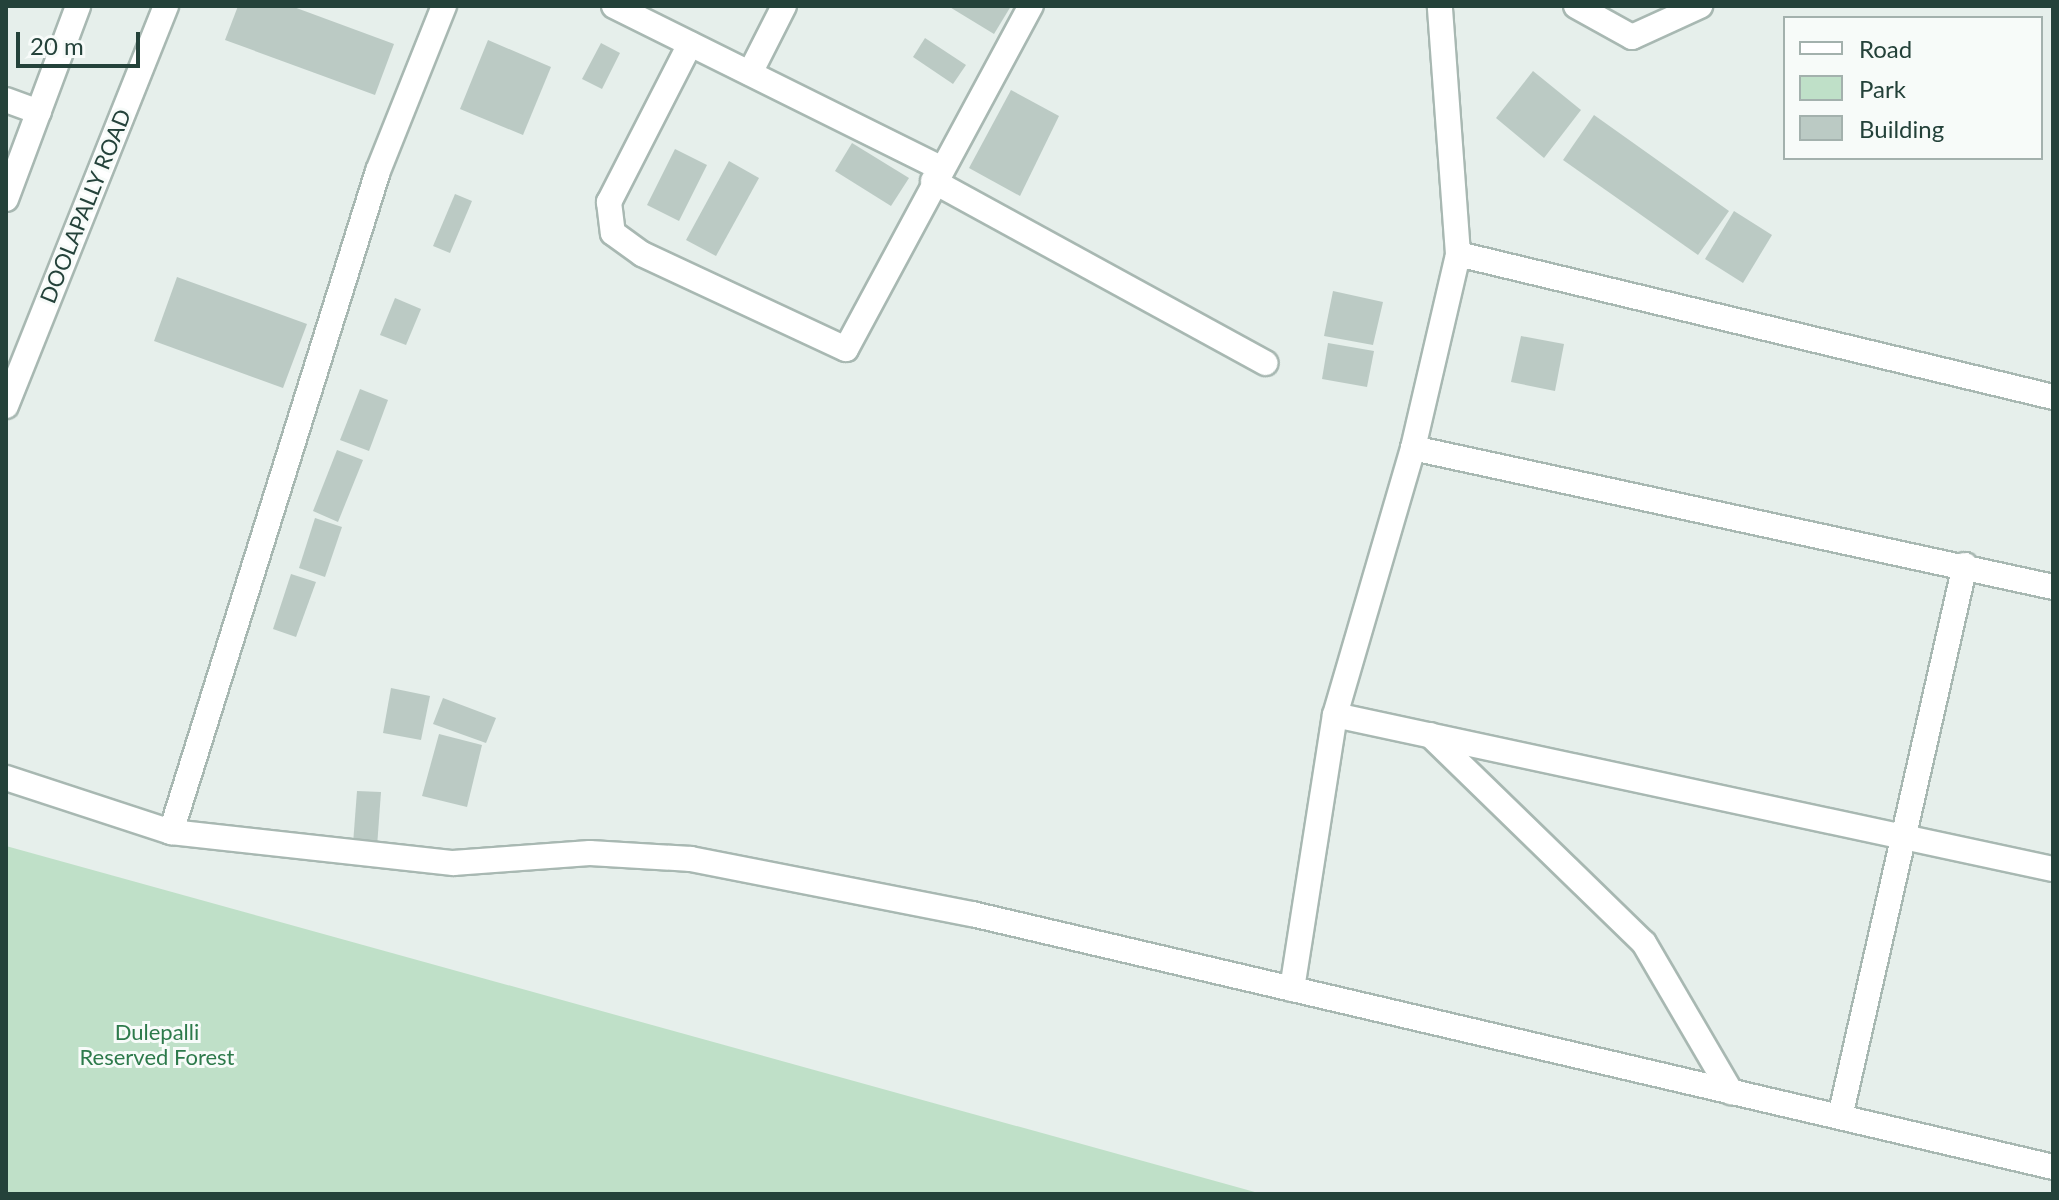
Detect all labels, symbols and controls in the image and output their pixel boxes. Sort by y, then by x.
scale bar [20,16,144,66]
legend [1783,16,2043,160]
text: 20 m [30,31,84,60]
text: Road [1859,34,1912,63]
text: Park [1859,74,1906,103]
street label: DOOLAPALLY ROAD [34,105,136,307]
text: Building [1859,114,1944,143]
park label: Dulepalli Reserved Forest [80,1018,234,1070]

